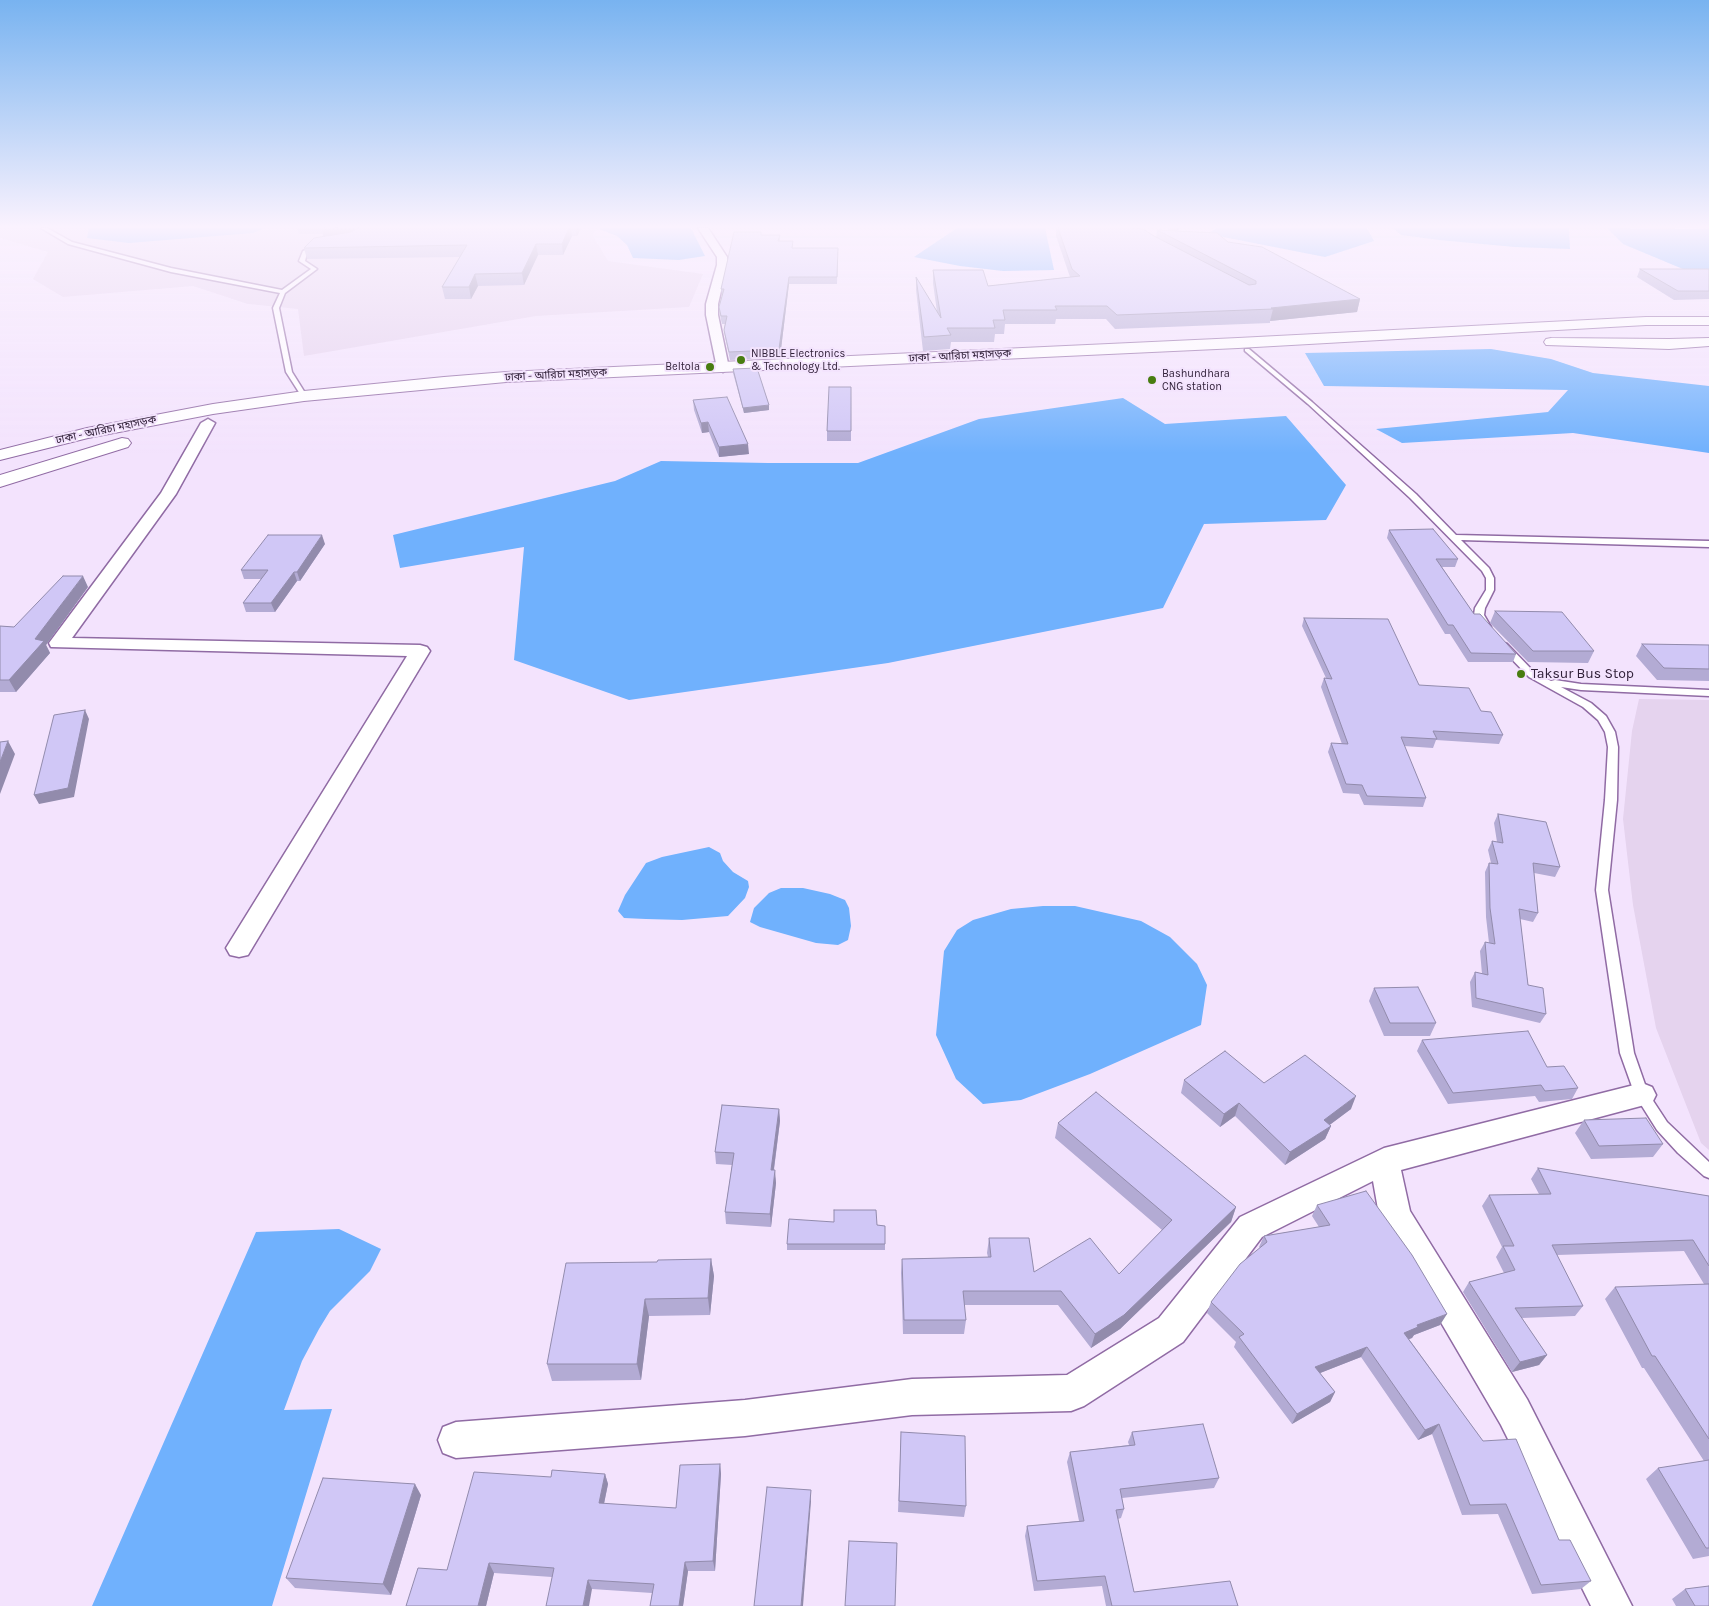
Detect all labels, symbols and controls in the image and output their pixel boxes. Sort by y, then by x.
place label: NIBBLE Electronics & Technology Ltd. [751,347,845,373]
street label: ঢাকা - আরিচা মহাসড়ক [908,347,1012,365]
marker: NIBBLE Electronics & Technology Ltd. [735,354,747,366]
place label: Beltola [665,360,700,374]
marker: Beltola [704,361,716,373]
street label: ঢাকা - আরিচা মহাসড়ক [504,366,608,384]
place label: Bashundhara CNG station [1162,367,1230,393]
marker: Bashundhara CNG station [1146,374,1158,386]
street label: ঢাকা - আরিচা মহাসড়ক [54,413,158,447]
place label: Taksur Bus Stop [1531,666,1634,682]
marker: Taksur Bus Stop [1515,668,1527,680]

